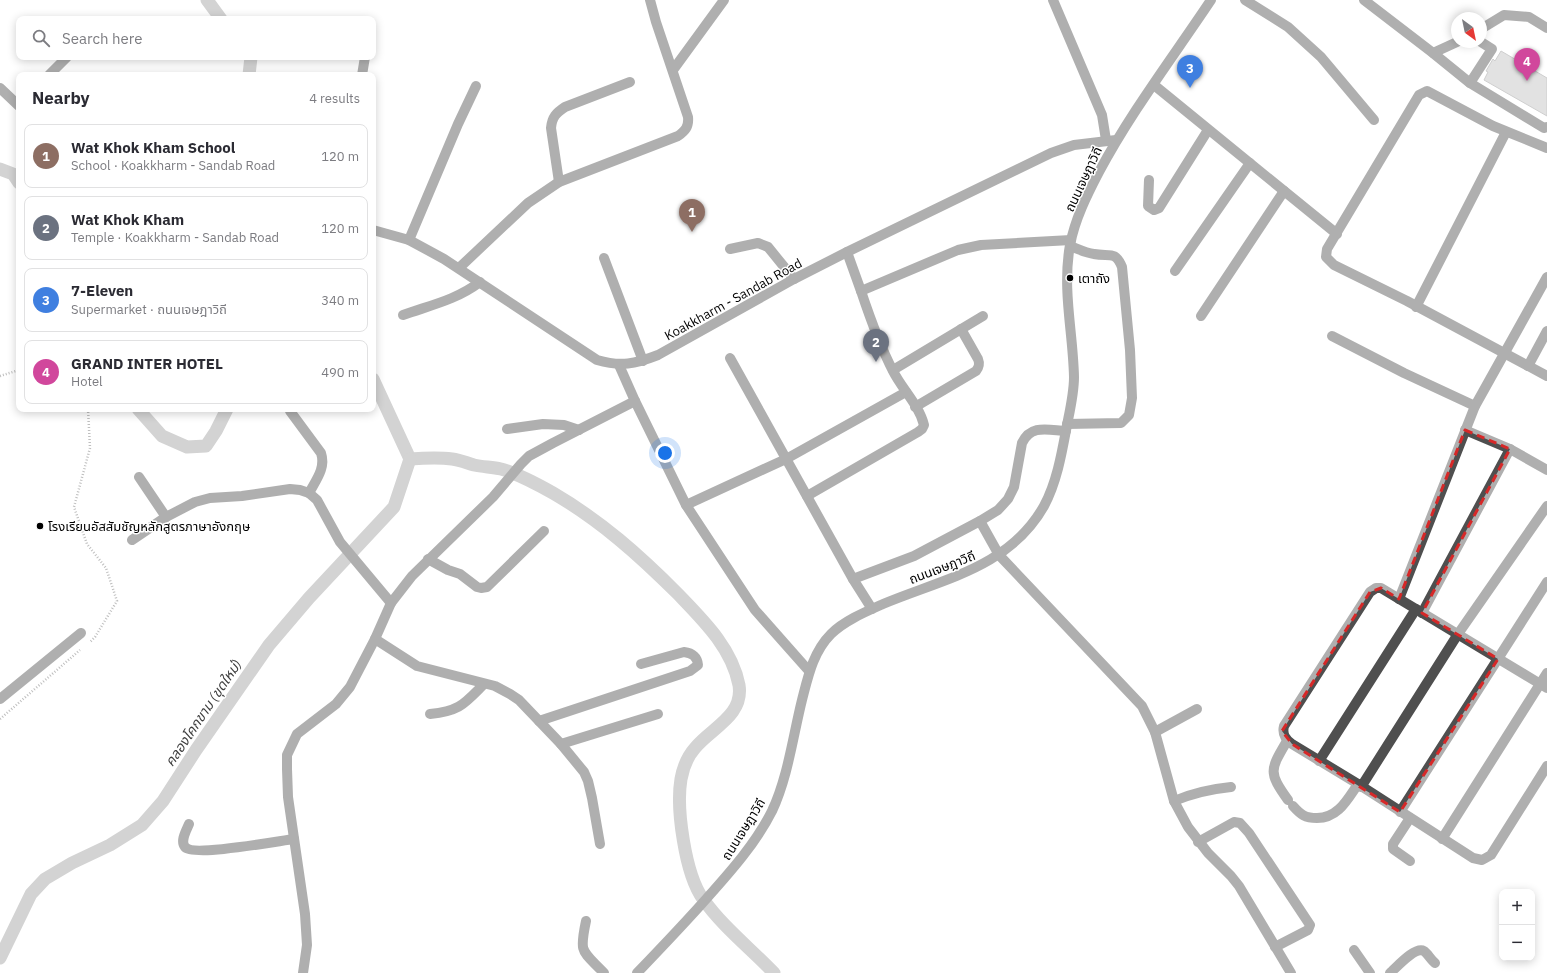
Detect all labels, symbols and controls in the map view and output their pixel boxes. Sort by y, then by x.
north arrow [1451,12,1487,48]
search box [16,16,376,60]
icon: search [30,27,52,49]
text: Search here [62,29,142,48]
pin: 4 [1514,48,1540,81]
pin: 3 [1177,55,1203,88]
text: Nearby [32,87,90,109]
text: 4 results [309,90,360,107]
text: Wat Khok Kham School [71,138,235,157]
street label: ถนนเจษฎาวิถี [1061,144,1106,214]
text: 1 [42,148,50,165]
text: 120 m [321,148,359,165]
text: School · Koakkharm - Sandab Road [71,157,275,174]
pin: 1 [679,199,705,232]
text: Wat Khok Kham [71,210,184,229]
text: 2 [42,220,50,237]
text: 120 m [321,220,359,237]
text: Temple · Koakkharm - Sandab Road [71,229,279,246]
street label: Koakkharm - Sandab Road [662,255,805,344]
place label: เตาถัง [1078,270,1110,287]
marker: เตาถัง [1065,273,1075,283]
text: 7-Eleven [71,281,133,300]
text: 3 [42,292,50,309]
text: 340 m [321,292,359,309]
text: Supermarket · ถนนเจษฎาวิถี [71,301,227,318]
pin: 2 [863,329,889,362]
text: GRAND INTER HOTEL [71,354,223,373]
text: 4 [42,364,50,381]
text: 490 m [321,364,359,381]
text: Hotel [71,373,103,390]
your location [655,443,675,463]
place label: โรงเรียนอัสสัมชัญหลักสูตรภาษาอังกฤษ [48,518,250,535]
marker: โรงเรียนอัสสัมชัญหลักสูตรภาษาอังกฤษ [35,521,45,531]
street label: ถนนเจษฎาวิถี [907,547,978,588]
water label: คลองโคกขาม (ขุดใหม่) [161,656,245,770]
street label: ถนนเจษฎาวิถี [718,795,769,863]
map controls [1499,889,1535,961]
button: + [1499,889,1535,925]
button: − [1499,925,1535,961]

